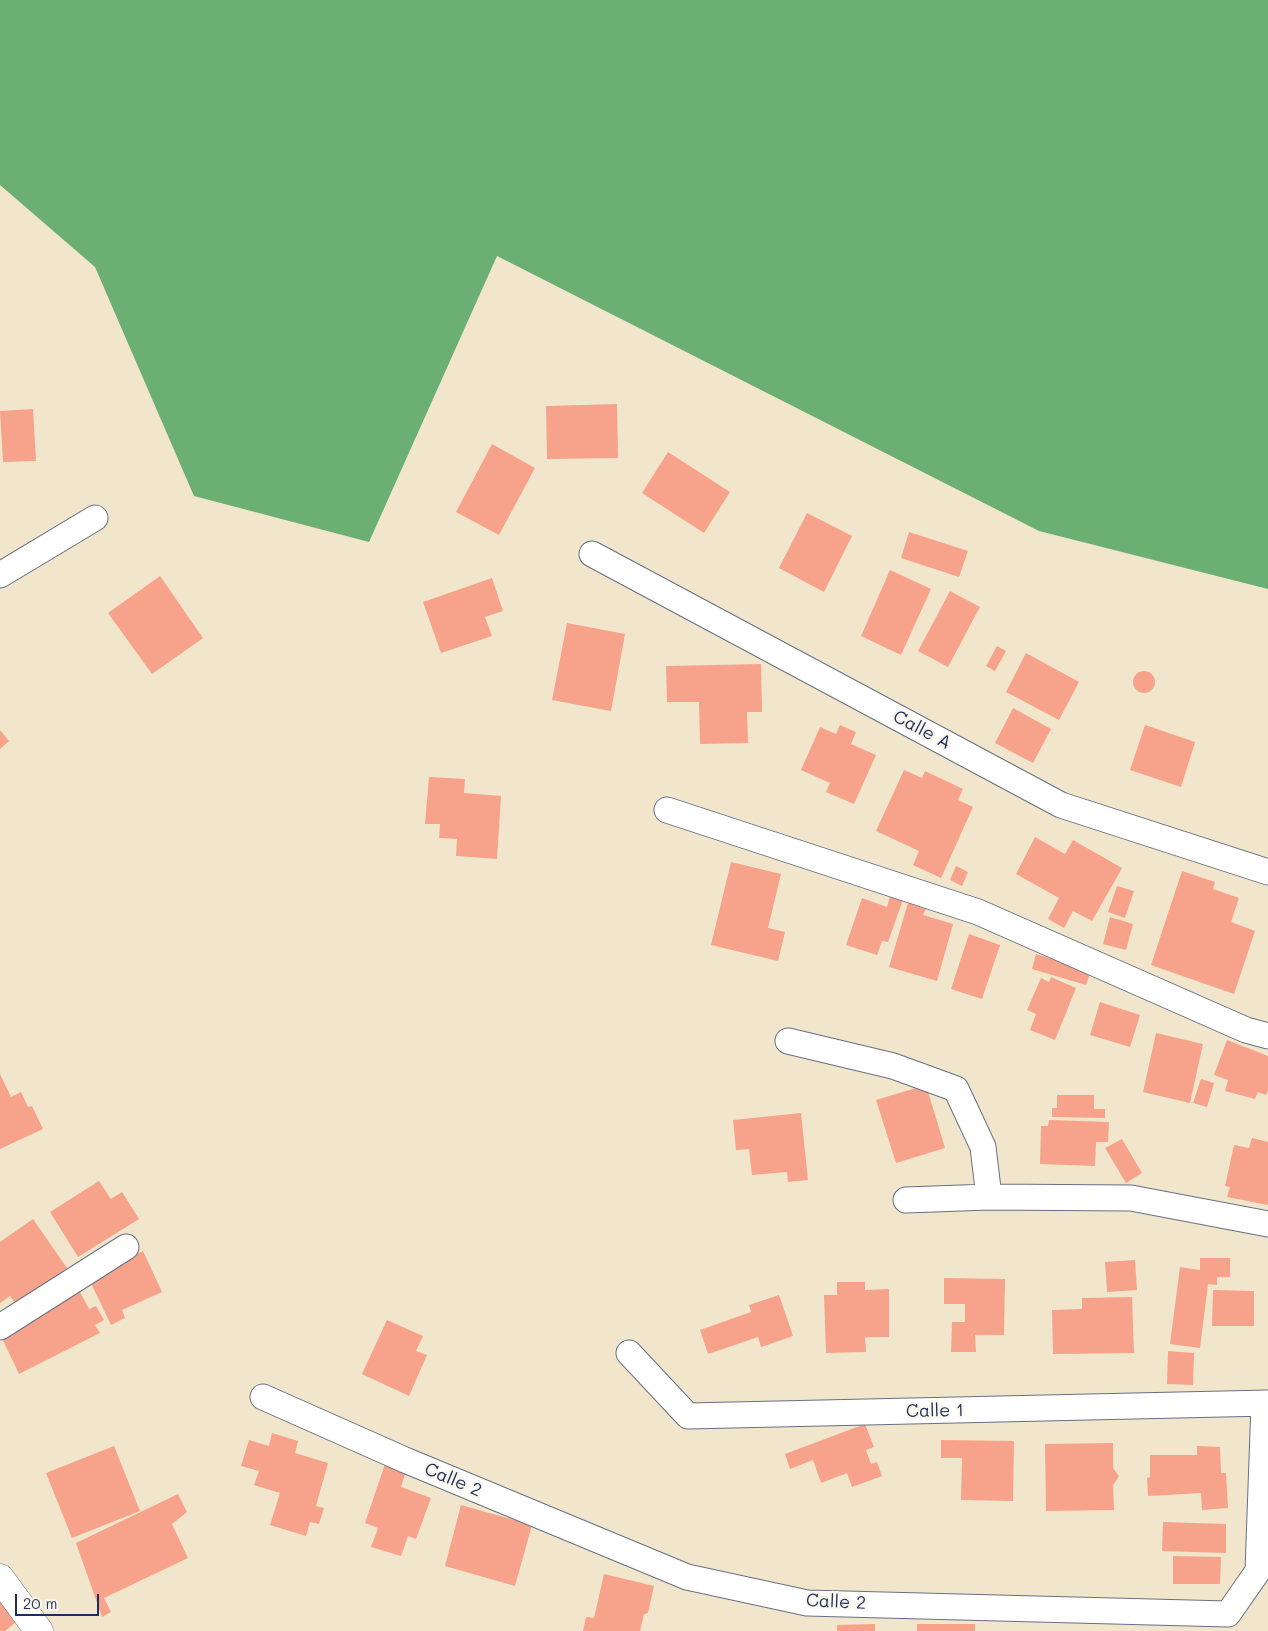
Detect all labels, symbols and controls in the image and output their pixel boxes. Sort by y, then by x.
street label: Calle A [889,706,955,754]
street label: Calle 1 [906,1400,964,1422]
street label: Calle 2 [421,1458,485,1502]
scale bar [18,1584,101,1616]
street label: Calle 2 [805,1590,867,1614]
text: 20 m [23,1593,57,1613]

